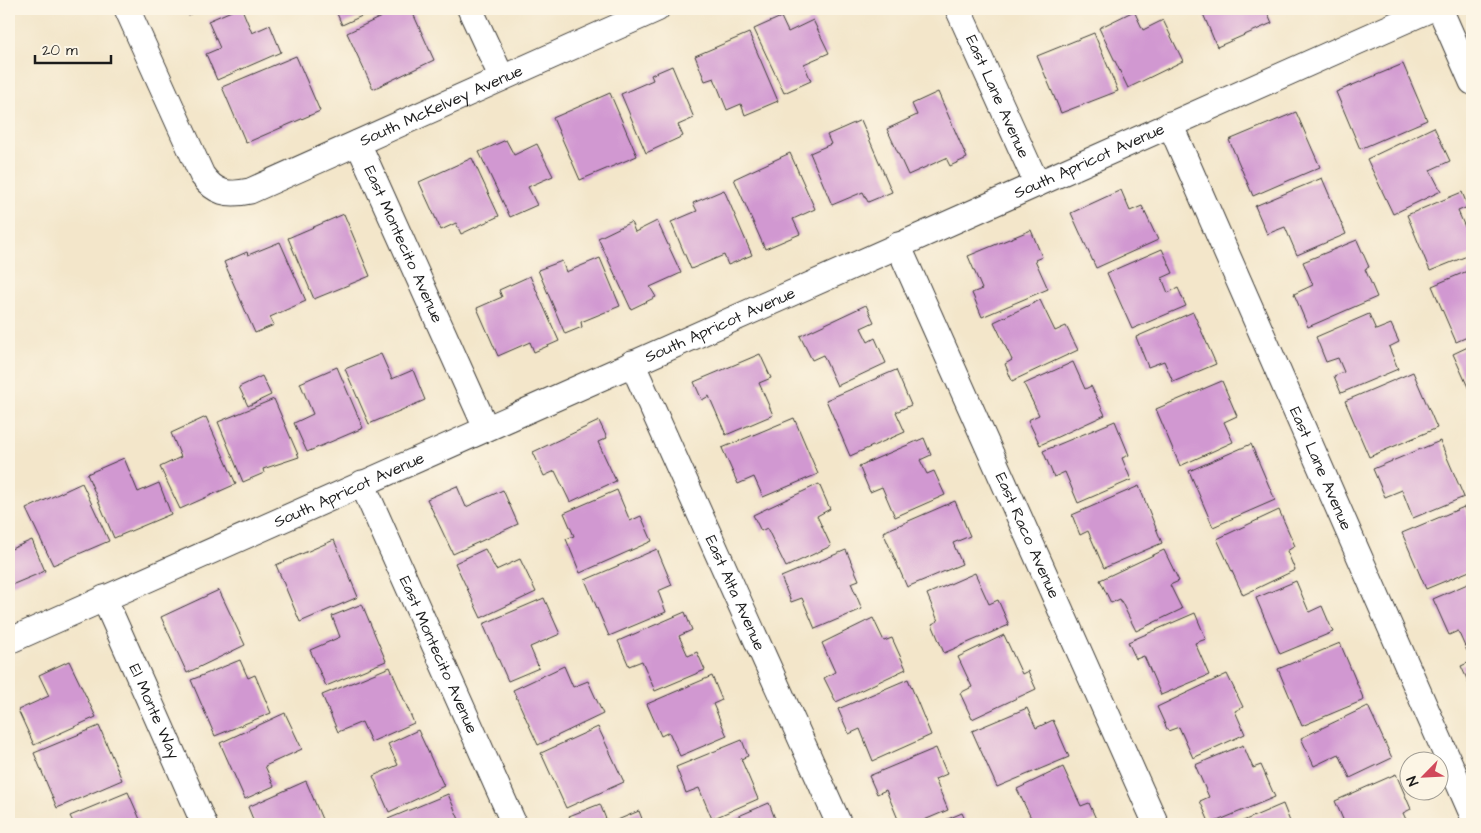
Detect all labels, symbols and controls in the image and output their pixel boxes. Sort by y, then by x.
street label: East Lane Avenue [960,31,1035,162]
scale bar [35,32,111,64]
text: 20 m [42,40,78,61]
street label: South McKelvey Avenue [356,59,526,152]
street label: South Apricot Avenue [1010,118,1168,204]
street label: East Montecito Avenue [359,162,449,327]
street label: South Apricot Avenue [641,282,799,368]
street label: East Lane Avenue [1284,403,1358,534]
street label: South Apricot Avenue [270,447,428,533]
street label: East Raco Avenue [990,469,1065,602]
street label: East Alta Avenue [700,532,771,654]
street label: East Montecito Avenue [394,572,483,737]
street label: El Monte Way [123,660,185,763]
north arrow [1398,750,1448,800]
text: N [1402,773,1424,789]

